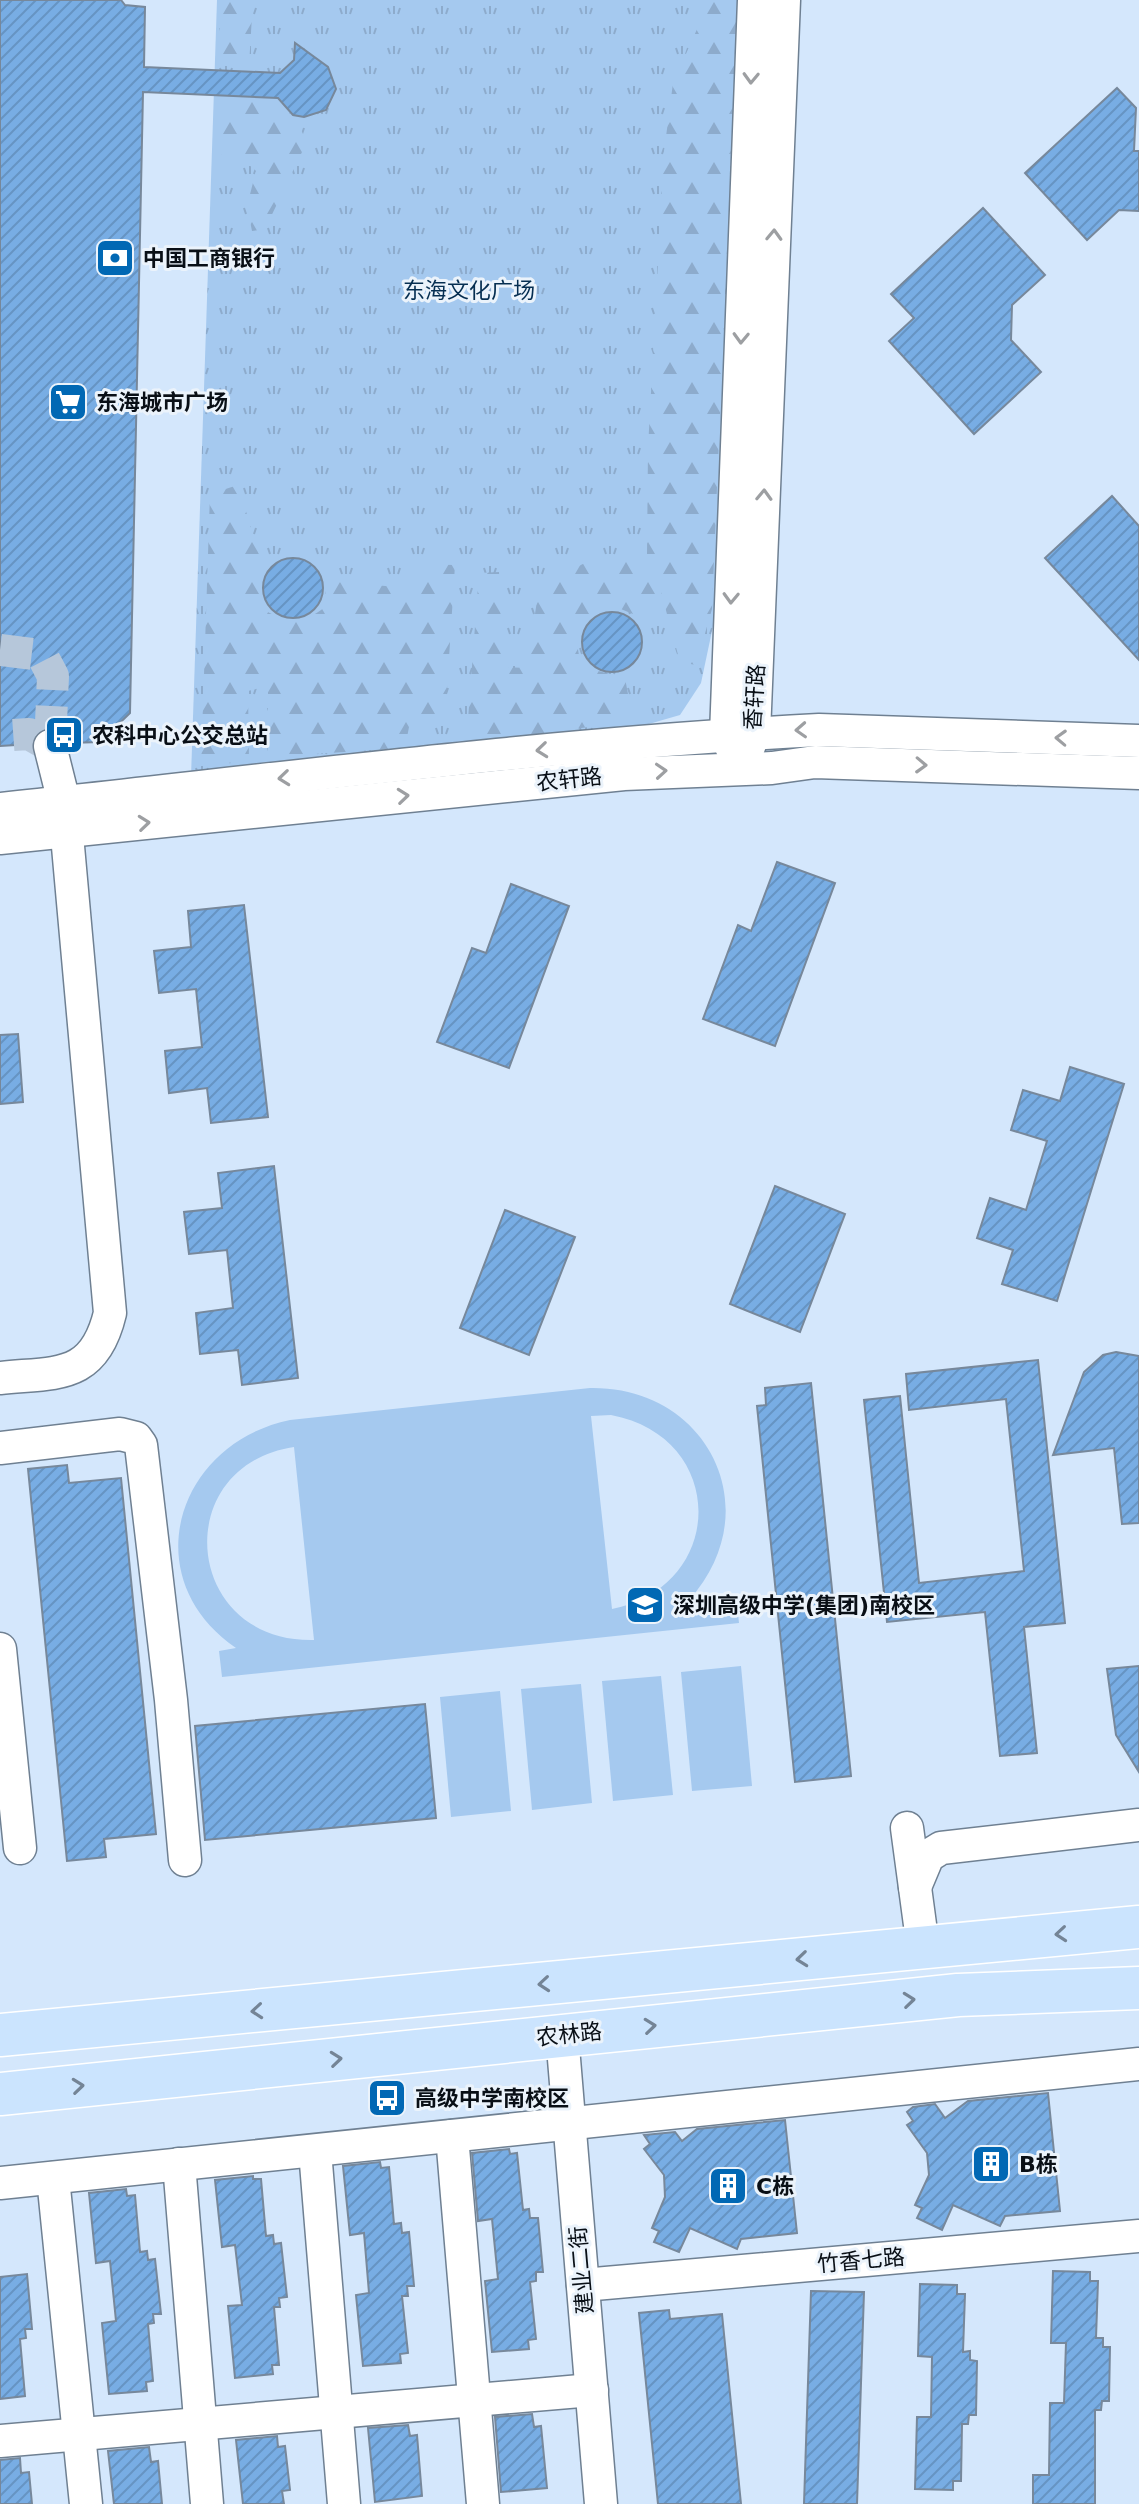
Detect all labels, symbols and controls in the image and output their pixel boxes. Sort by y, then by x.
one-way arrow [742,72,759,85]
one-way arrow [766,228,783,241]
bank icon: 中国工商银行 [94,237,136,279]
place label: 中国工商银行 [143,246,275,271]
park label: 东海文化广场 [403,278,535,303]
one-way arrow [732,332,749,345]
supermarket icon: 东海城市广场 [47,381,89,423]
place label: 东海城市广场 [96,390,228,415]
one-way arrow [755,488,772,501]
one-way arrow [722,592,739,605]
street label: 香轩路 [740,663,769,731]
bus stop icon: 农科中心公交总站 [43,714,85,756]
one-way arrow [794,722,807,739]
place label: 农科中心公交总站 [92,723,268,748]
one-way arrow [1054,730,1067,747]
one-way arrow [535,742,548,759]
one-way arrow [915,757,928,774]
one-way arrow [655,763,668,780]
street label: 农轩路 [535,764,603,795]
one-way arrow [277,770,290,787]
one-way arrow [397,788,410,805]
one-way arrow [138,814,151,831]
school or university icon: 深圳高级中学(集团)南校区 [624,1584,666,1626]
place label: 深圳高级中学(集团)南校区 [673,1593,935,1618]
one-way arrow [1054,1925,1067,1942]
one-way arrow [796,1950,809,1967]
one-way arrow [537,1975,550,1992]
one-way arrow [903,1992,916,2009]
one-way arrow [250,2002,263,2019]
one-way arrow [644,2018,657,2035]
street label: 农林路 [535,2019,603,2050]
one-way arrow [330,2050,343,2067]
one-way arrow [72,2077,85,2094]
bus stop icon: 高级中学南校区 [366,2077,408,2119]
place label: 高级中学南校区 [415,2086,569,2111]
building icon: B栋 [970,2143,1012,2185]
place label: B栋 [1019,2152,1058,2177]
building icon: C栋 [707,2165,749,2207]
place label: C栋 [756,2174,794,2199]
street label: 建业二街 [565,2225,598,2315]
street label: 竹香七路 [816,2244,906,2277]

